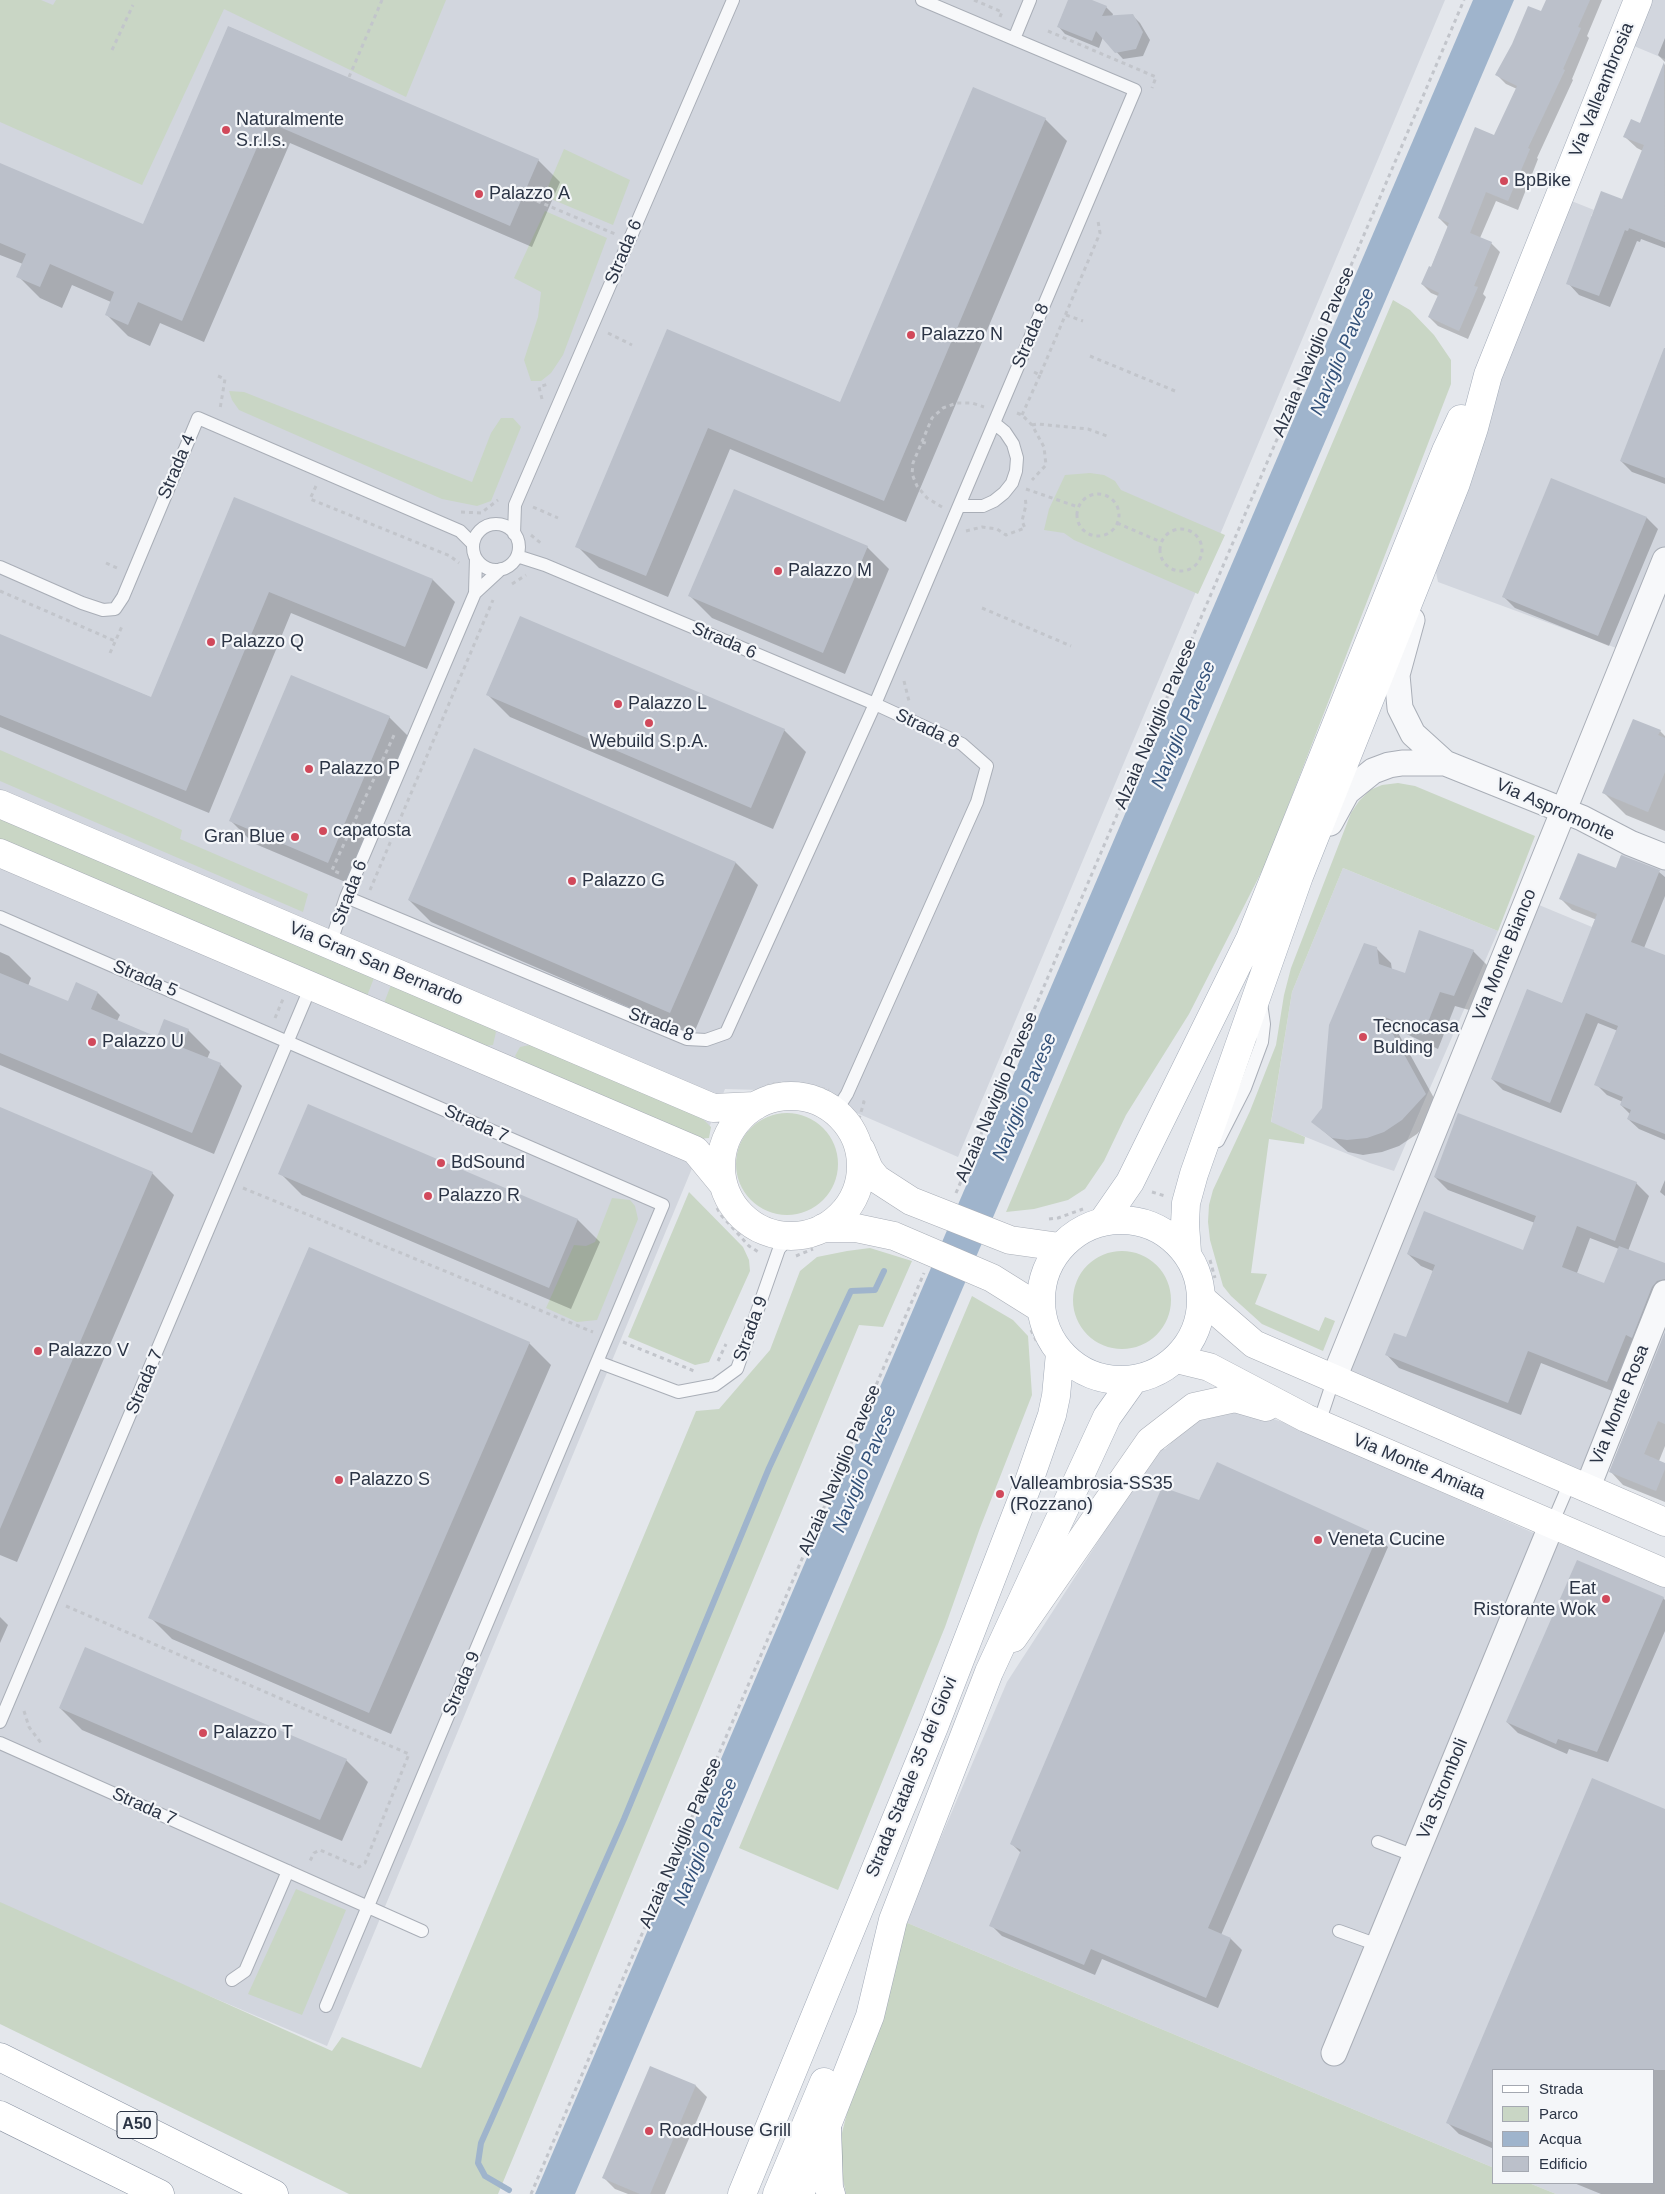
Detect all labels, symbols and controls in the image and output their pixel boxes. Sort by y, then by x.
street label: Via Valleambrosia [1565,19,1639,161]
place label: Naturalmente S.r.l.s. [236,109,344,152]
marker: Naturalmente S.r.l.s. [220,124,232,136]
place label: BpBike [1514,170,1571,192]
marker: BpBike [1498,175,1510,187]
place label: Palazzo A [489,183,570,205]
marker: Palazzo A [473,188,485,200]
street label: Strada 6 [601,216,647,288]
street label: Alzaia Naviglio Pavese [1268,264,1360,440]
water label: Naviglio Pavese [1306,285,1380,419]
street label: Strada 8 [1008,300,1054,372]
place label: Palazzo N [921,324,1003,346]
marker: Palazzo N [905,329,917,341]
street label: Strada 4 [154,431,200,503]
place label: Palazzo M [788,560,872,582]
marker: Palazzo M [772,565,784,577]
street label: Strada 6 [688,618,760,664]
place label: Palazzo Q [221,631,304,653]
marker: Palazzo Q [205,636,217,648]
street label: Alzaia Naviglio Pavese [1110,636,1202,812]
water label: Naviglio Pavese [1147,658,1221,792]
place label: Palazzo L [628,693,707,715]
marker: Palazzo L [612,698,624,710]
street label: Strada 8 [892,704,962,754]
marker: Webuild S.p.A. [643,717,655,729]
place label: Webuild S.p.A. [590,731,708,753]
place label: Palazzo P [319,758,400,780]
marker: Palazzo P [303,763,315,775]
street label: Via Aspromonte [1492,774,1618,846]
place label: capatosta [333,820,411,842]
marker: capatosta [317,825,329,837]
place label: Gran Blue [204,826,285,848]
marker: Gran Blue [289,831,301,843]
street label: Strada 6 [328,857,372,929]
place label: Palazzo G [582,870,665,892]
marker: Palazzo G [566,875,578,887]
street label: Via Monte Bianco [1469,886,1541,1024]
street label: Via Gran San Bernardo [286,918,466,1010]
street label: Strada 5 [109,956,181,1002]
street label: Strada 8 [625,1003,697,1047]
street label: Alzaia Naviglio Pavese [951,1009,1043,1185]
place label: Tecnocasa Bulding [1373,1016,1459,1058]
water label: Naviglio Pavese [988,1030,1062,1164]
place label: Palazzo U [102,1031,184,1053]
marker: Tecnocasa Bulding [1357,1031,1369,1043]
marker: Palazzo U [86,1036,98,1048]
street label: Strada 7 [441,1100,511,1148]
place label: BdSound [451,1152,525,1174]
marker: BdSound [435,1157,447,1169]
place label: Palazzo R [438,1185,520,1207]
marker: Palazzo R [422,1190,434,1202]
street label: Strada 9 [729,1293,773,1365]
place label: Palazzo V [48,1340,129,1362]
street label: Via Monte Rosa [1586,1342,1654,1468]
marker: Palazzo V [32,1345,44,1357]
street label: Strada 7 [122,1346,168,1418]
street label: Alzaia Naviglio Pavese [794,1382,886,1558]
water label: Naviglio Pavese [828,1402,902,1536]
street label: Via Monte Amiata [1350,1429,1488,1505]
place label: Palazzo S [349,1469,430,1491]
place label: Valleambrosia-SS35 (Rozzano) [1010,1473,1173,1516]
marker: Palazzo S [333,1474,345,1486]
marker: Valleambrosia-SS35 (Rozzano) [994,1488,1006,1500]
place label: Veneta Cucine [1328,1529,1445,1551]
marker: Veneta Cucine [1312,1534,1324,1546]
place label: Eat Ristorante Wok [1473,1578,1596,1620]
marker: Eat Ristorante Wok [1600,1593,1612,1605]
street label: Strada 9 [439,1648,485,1720]
street label: Strada Statale 35 dei Giovi [862,1674,962,1880]
place label: Palazzo T [213,1722,293,1744]
marker: Palazzo T [197,1727,209,1739]
street label: Via Stromboli [1413,1735,1473,1843]
street label: Alzaia Naviglio Pavese [635,1755,727,1931]
water label: Naviglio Pavese [669,1775,743,1909]
street label: Strada 7 [109,1783,179,1831]
legend [1492,2069,1655,2184]
text: Strada [1539,2080,1583,2097]
text: Parco [1539,2105,1578,2122]
road number: A50 [117,2112,157,2138]
place label: RoadHouse Grill [659,2120,791,2142]
marker: RoadHouse Grill [643,2125,655,2137]
text: Acqua [1539,2130,1582,2147]
text: Edificio [1539,2155,1587,2172]

